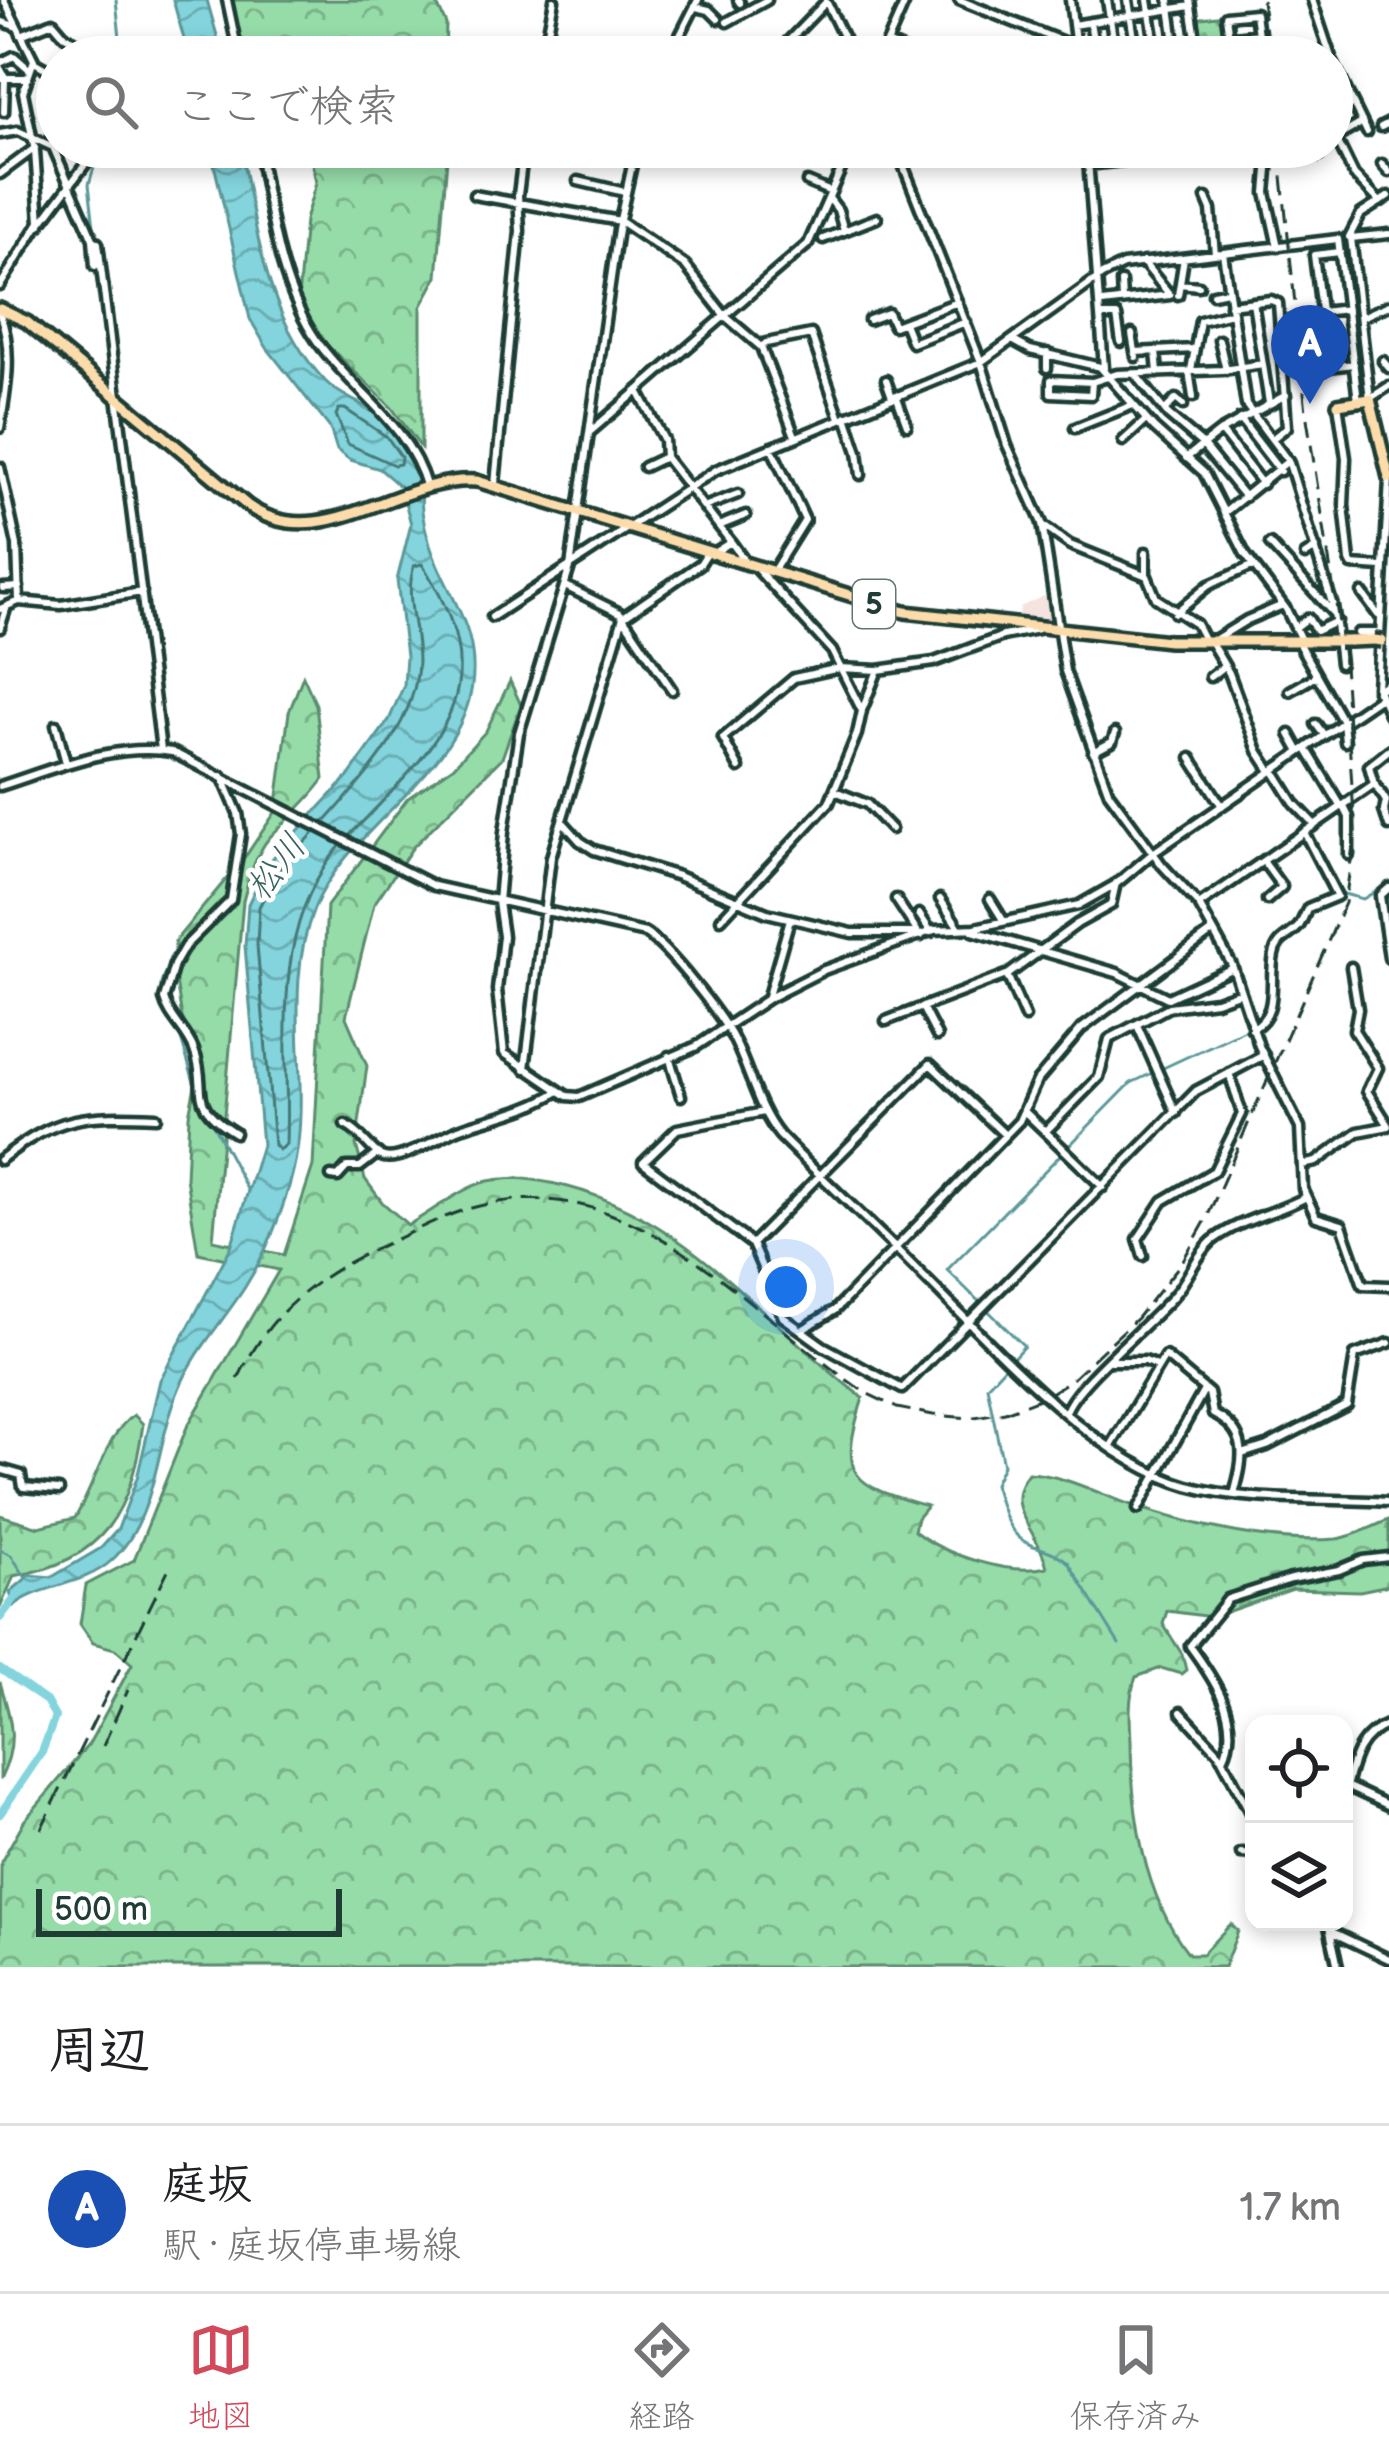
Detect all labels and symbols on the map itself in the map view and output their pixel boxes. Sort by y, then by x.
pin: A [1271,305,1349,404]
road number: 5 [853,580,895,628]
water label: 松川 [238,826,316,909]
your location [756,1257,816,1317]
scale bar [36,1883,342,1936]

